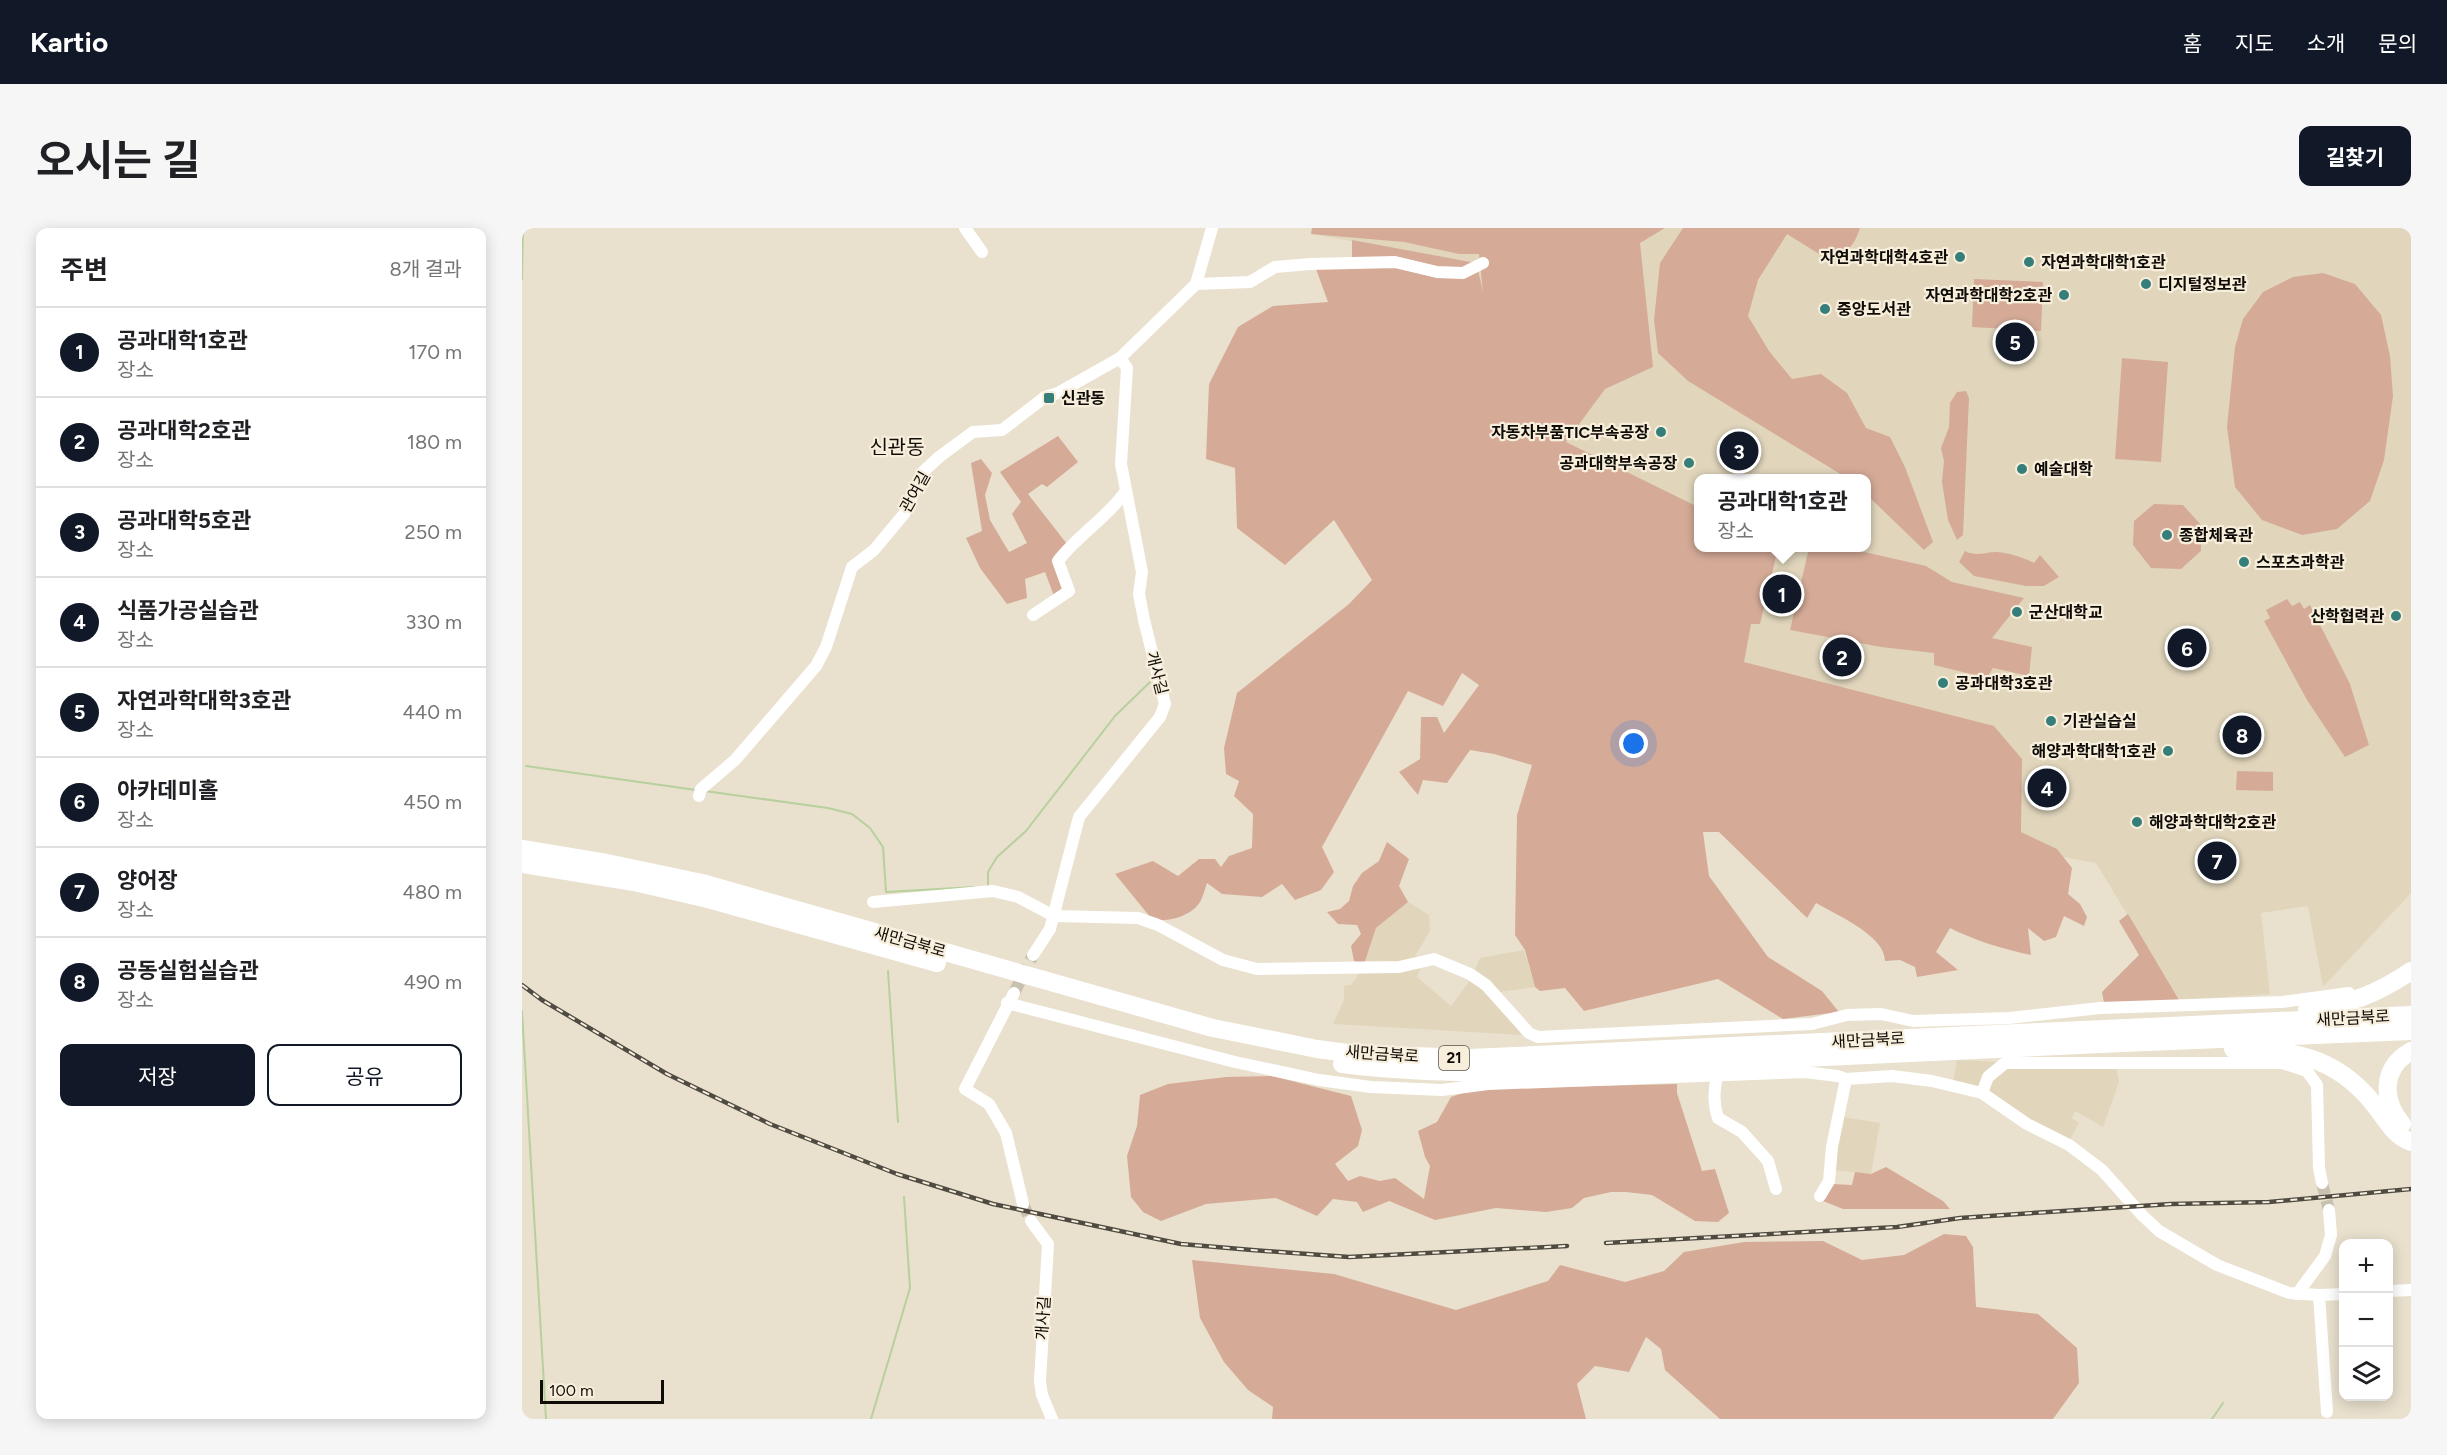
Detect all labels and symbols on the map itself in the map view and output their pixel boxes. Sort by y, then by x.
place label: 자연과학대학4호관 [1820,248,1948,267]
marker: 자연과학대학4호관 [1953,250,1967,264]
place label: 자연과학대학1호관 [2041,253,2166,272]
marker: 자연과학대학1호관 [2022,255,2036,269]
place label: 디지털정보관 [2158,275,2247,294]
marker: 디지털정보관 [2139,277,2153,291]
place label: 자연과학대학2호관 [1925,286,2052,305]
marker: 자연과학대학2호관 [2057,288,2071,302]
place label: 중앙도서관 [1837,300,1911,319]
marker: 중앙도서관 [1818,302,1832,316]
pin: 5 [1996,320,2034,364]
place label: 신관동 [1061,389,1105,408]
marker: 신관동 [1042,391,1056,405]
place label: 자동차부품TIC부속공장 [1491,423,1649,442]
marker: 자동차부품TIC부속공장 [1654,425,1668,439]
pin: 3 [1720,428,1758,474]
district label: 신관동 [869,435,925,459]
place label: 공과대학부속공장 [1559,454,1677,473]
marker: 공과대학부속공장 [1682,456,1696,470]
place label: 예술대학 [2034,460,2093,479]
marker: 예술대학 [2015,462,2029,476]
street label: 관여길 [896,468,934,516]
place label: 종합체육관 [2179,526,2253,545]
marker: 종합체육관 [2160,528,2174,542]
place label: 스포츠과학관 [2256,553,2345,572]
marker: 스포츠과학관 [2237,555,2251,569]
pin: 1 [1762,572,1802,616]
place label: 군산대학교 [2029,603,2103,622]
marker: 군산대학교 [2010,605,2024,619]
place label: 산학협력관 [2310,607,2384,626]
marker: 산학협력관 [2389,609,2403,623]
pin: 6 [2168,626,2206,670]
pin: 2 [1822,634,1862,680]
street label: 개사길 [1142,649,1172,697]
place label: 공과대학3호관 [1955,674,2052,693]
marker: 공과대학3호관 [1936,676,1950,690]
place label: 기관실습실 [2063,712,2137,731]
pin: 8 [2222,712,2262,758]
marker: 기관실습실 [2044,714,2058,728]
your location [1619,729,1648,758]
place label: 해양과학대학1호관 [2031,742,2156,761]
marker: 해양과학대학1호관 [2161,744,2175,758]
pin: 4 [2028,766,2066,810]
place label: 해양과학대학2호관 [2149,813,2276,832]
marker: 해양과학대학2호관 [2130,815,2144,829]
pin: 7 [2198,838,2236,884]
street label: 새만금북로 [872,923,948,961]
street label: 새만금북로 [2316,1007,2391,1029]
street label: 새만금북로 [1831,1029,1906,1051]
street label: 새만금북로 [1345,1042,1420,1066]
road number: 21 [1439,1046,1469,1070]
street label: 개사길 [1032,1295,1054,1341]
scale bar [540,1377,664,1404]

